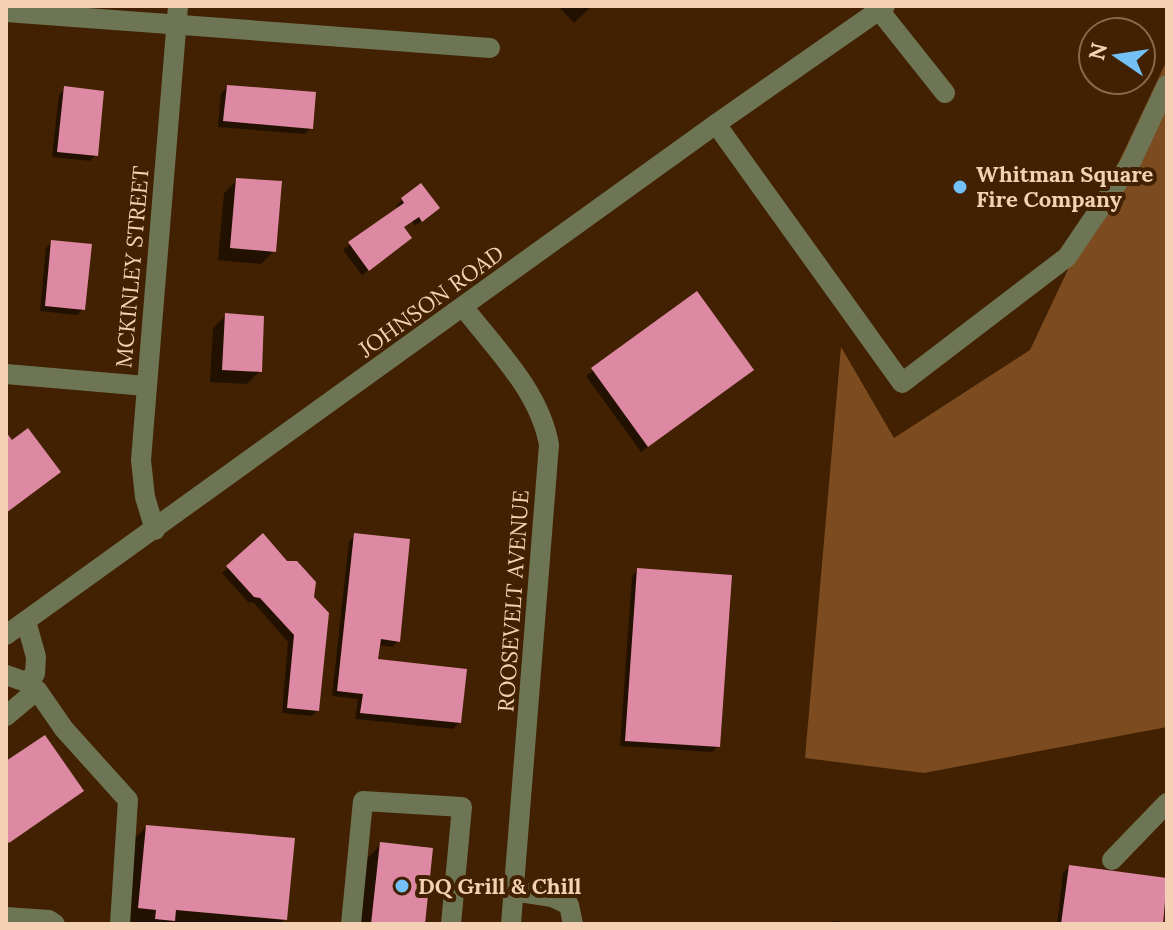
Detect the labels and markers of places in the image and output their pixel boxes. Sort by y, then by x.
place label: Whitman Square Fire Company [976,160,1154,213]
marker: Whitman Square Fire Company [951,178,969,196]
place label: DQ Grill & Chill [418,872,582,900]
marker: DQ Grill & Chill [393,877,411,895]

